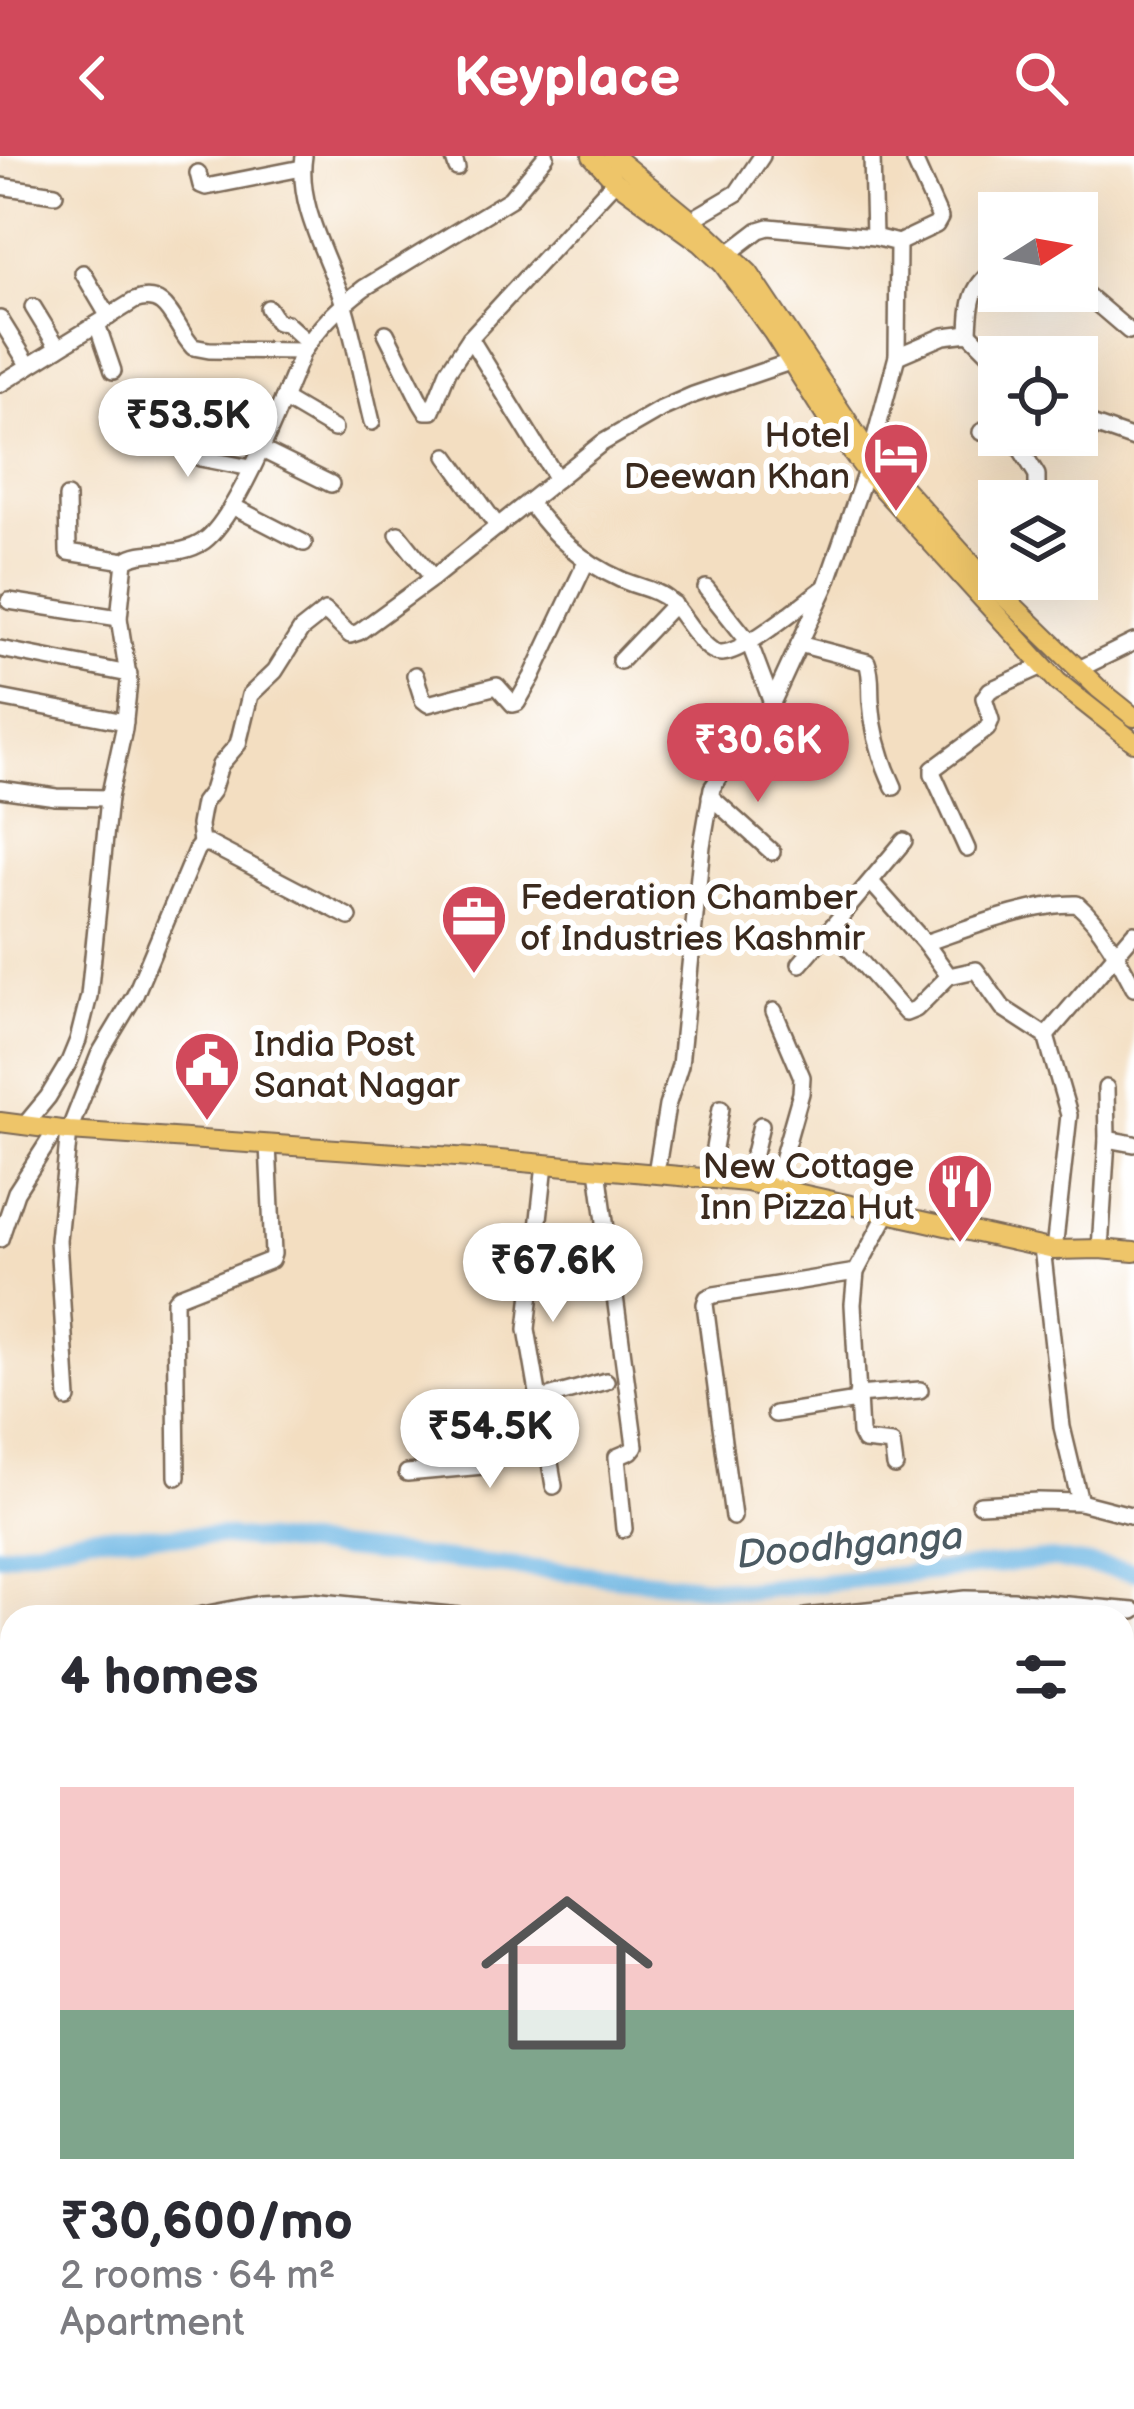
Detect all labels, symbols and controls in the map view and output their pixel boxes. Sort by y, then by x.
icon: back [60,45,126,111]
icon: search [1008,45,1074,111]
text: Keyplace [454,46,680,111]
north arrow [978,192,1098,312]
map controls [978,192,1098,600]
button: locate [978,336,1098,456]
pin: ₹53.5K [90,378,286,480]
text: ₹53.5K [125,393,251,440]
place label: Hotel Deewan Khan [623,415,850,499]
hotel icon: Hotel Deewan Khan [861,420,931,514]
button: layers [978,480,1098,600]
pin: ₹30.6K [660,703,856,805]
text: ₹30.6K [694,718,822,765]
place label: Federation Chamber of Industries Kashmir [520,877,866,961]
office icon: Federation Chamber of Industries Kashmir [439,882,509,976]
place label: India Post Sanat Nagar [254,1024,460,1108]
public building icon: India Post Sanat Nagar [172,1029,242,1123]
place label: New Cottage Inn Pizza Hut [700,1146,914,1230]
restaurant icon: New Cottage Inn Pizza Hut [925,1151,995,1245]
pin: ₹67.6K [455,1223,651,1325]
text: ₹67.6K [490,1238,616,1285]
pin: ₹54.5K [392,1389,588,1491]
text: ₹54.5K [427,1404,553,1451]
water label: Doodhganga [735,1513,966,1580]
icon: filters [1008,1644,1074,1710]
text: 4 homes [60,1647,259,1708]
icon: home [459,1865,675,2081]
text: ₹30,600/mo [60,2192,353,2253]
text: 2 rooms · 64 m² [60,2253,335,2300]
text: Apartment [60,2300,244,2347]

